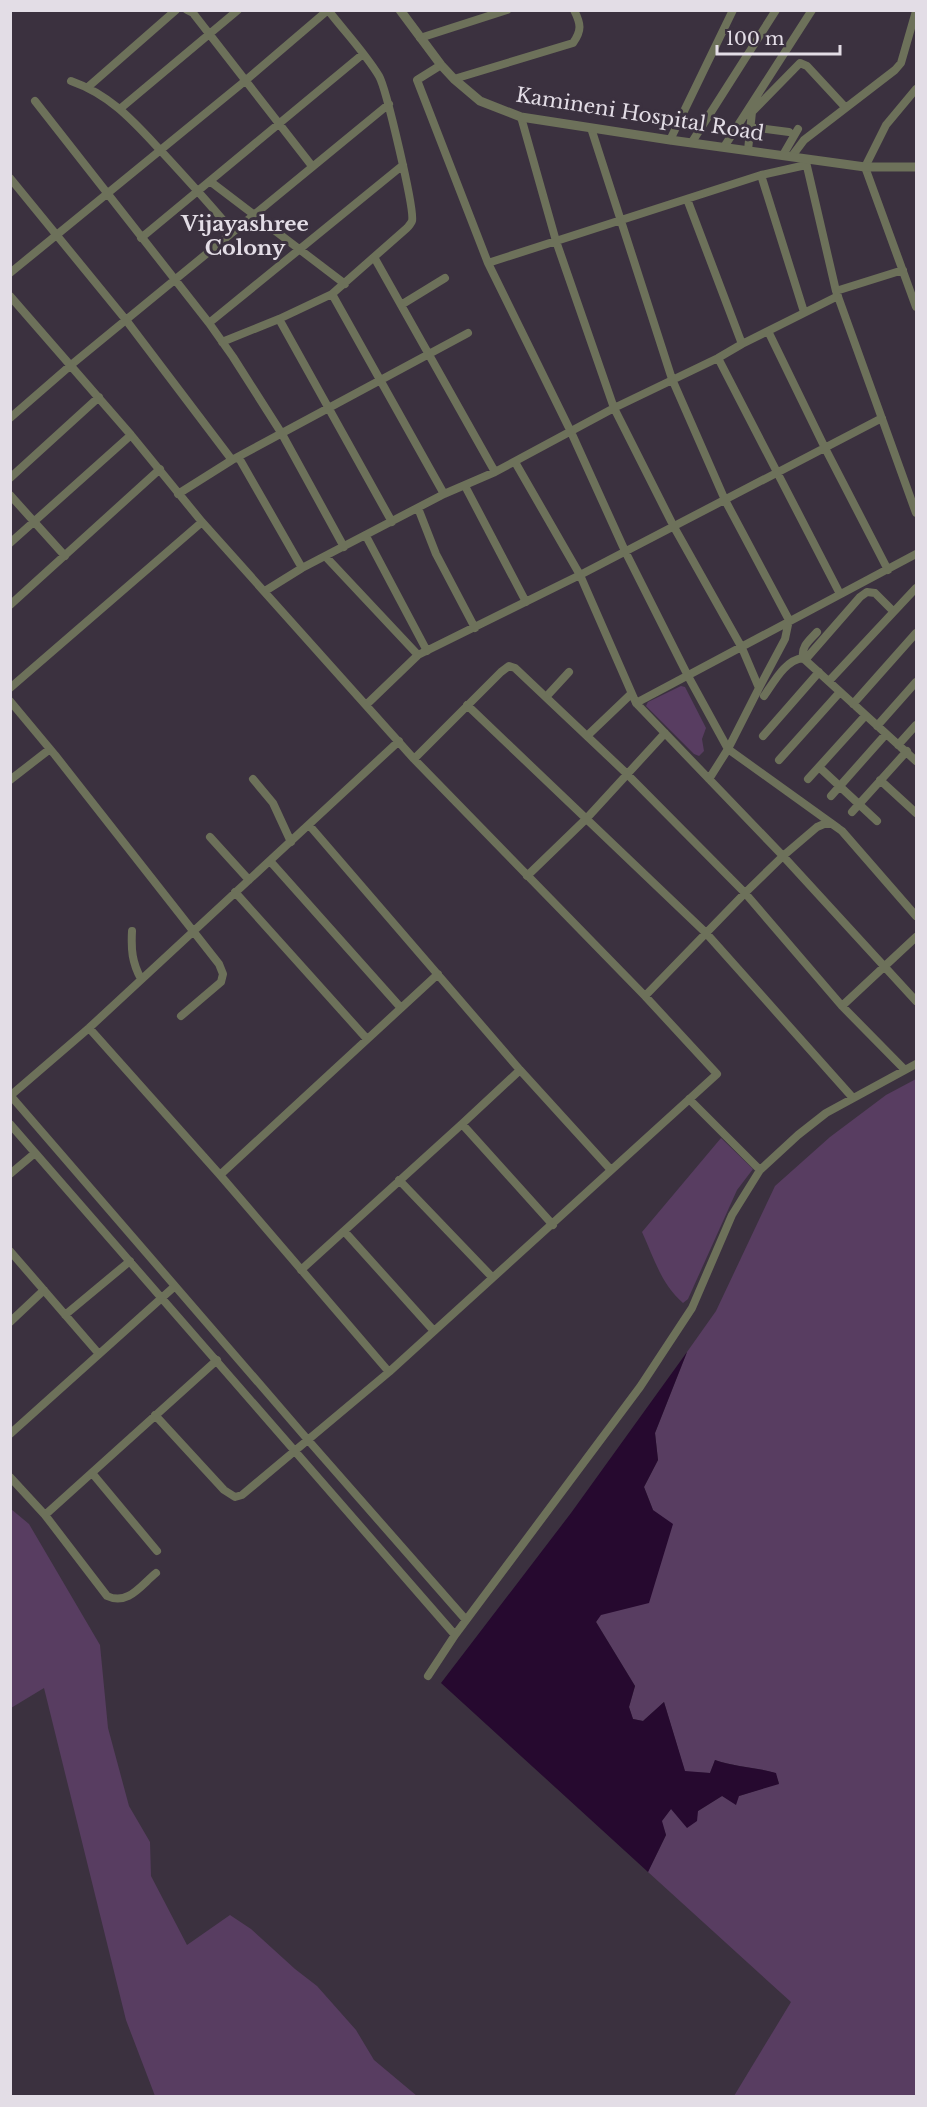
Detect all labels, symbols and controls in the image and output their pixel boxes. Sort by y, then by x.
scale bar [717,18,840,56]
text: 100 m [726,28,784,50]
street label: Kamineni Hospital Road [514,83,766,145]
district label: Vijayashree Colony [180,211,309,261]

